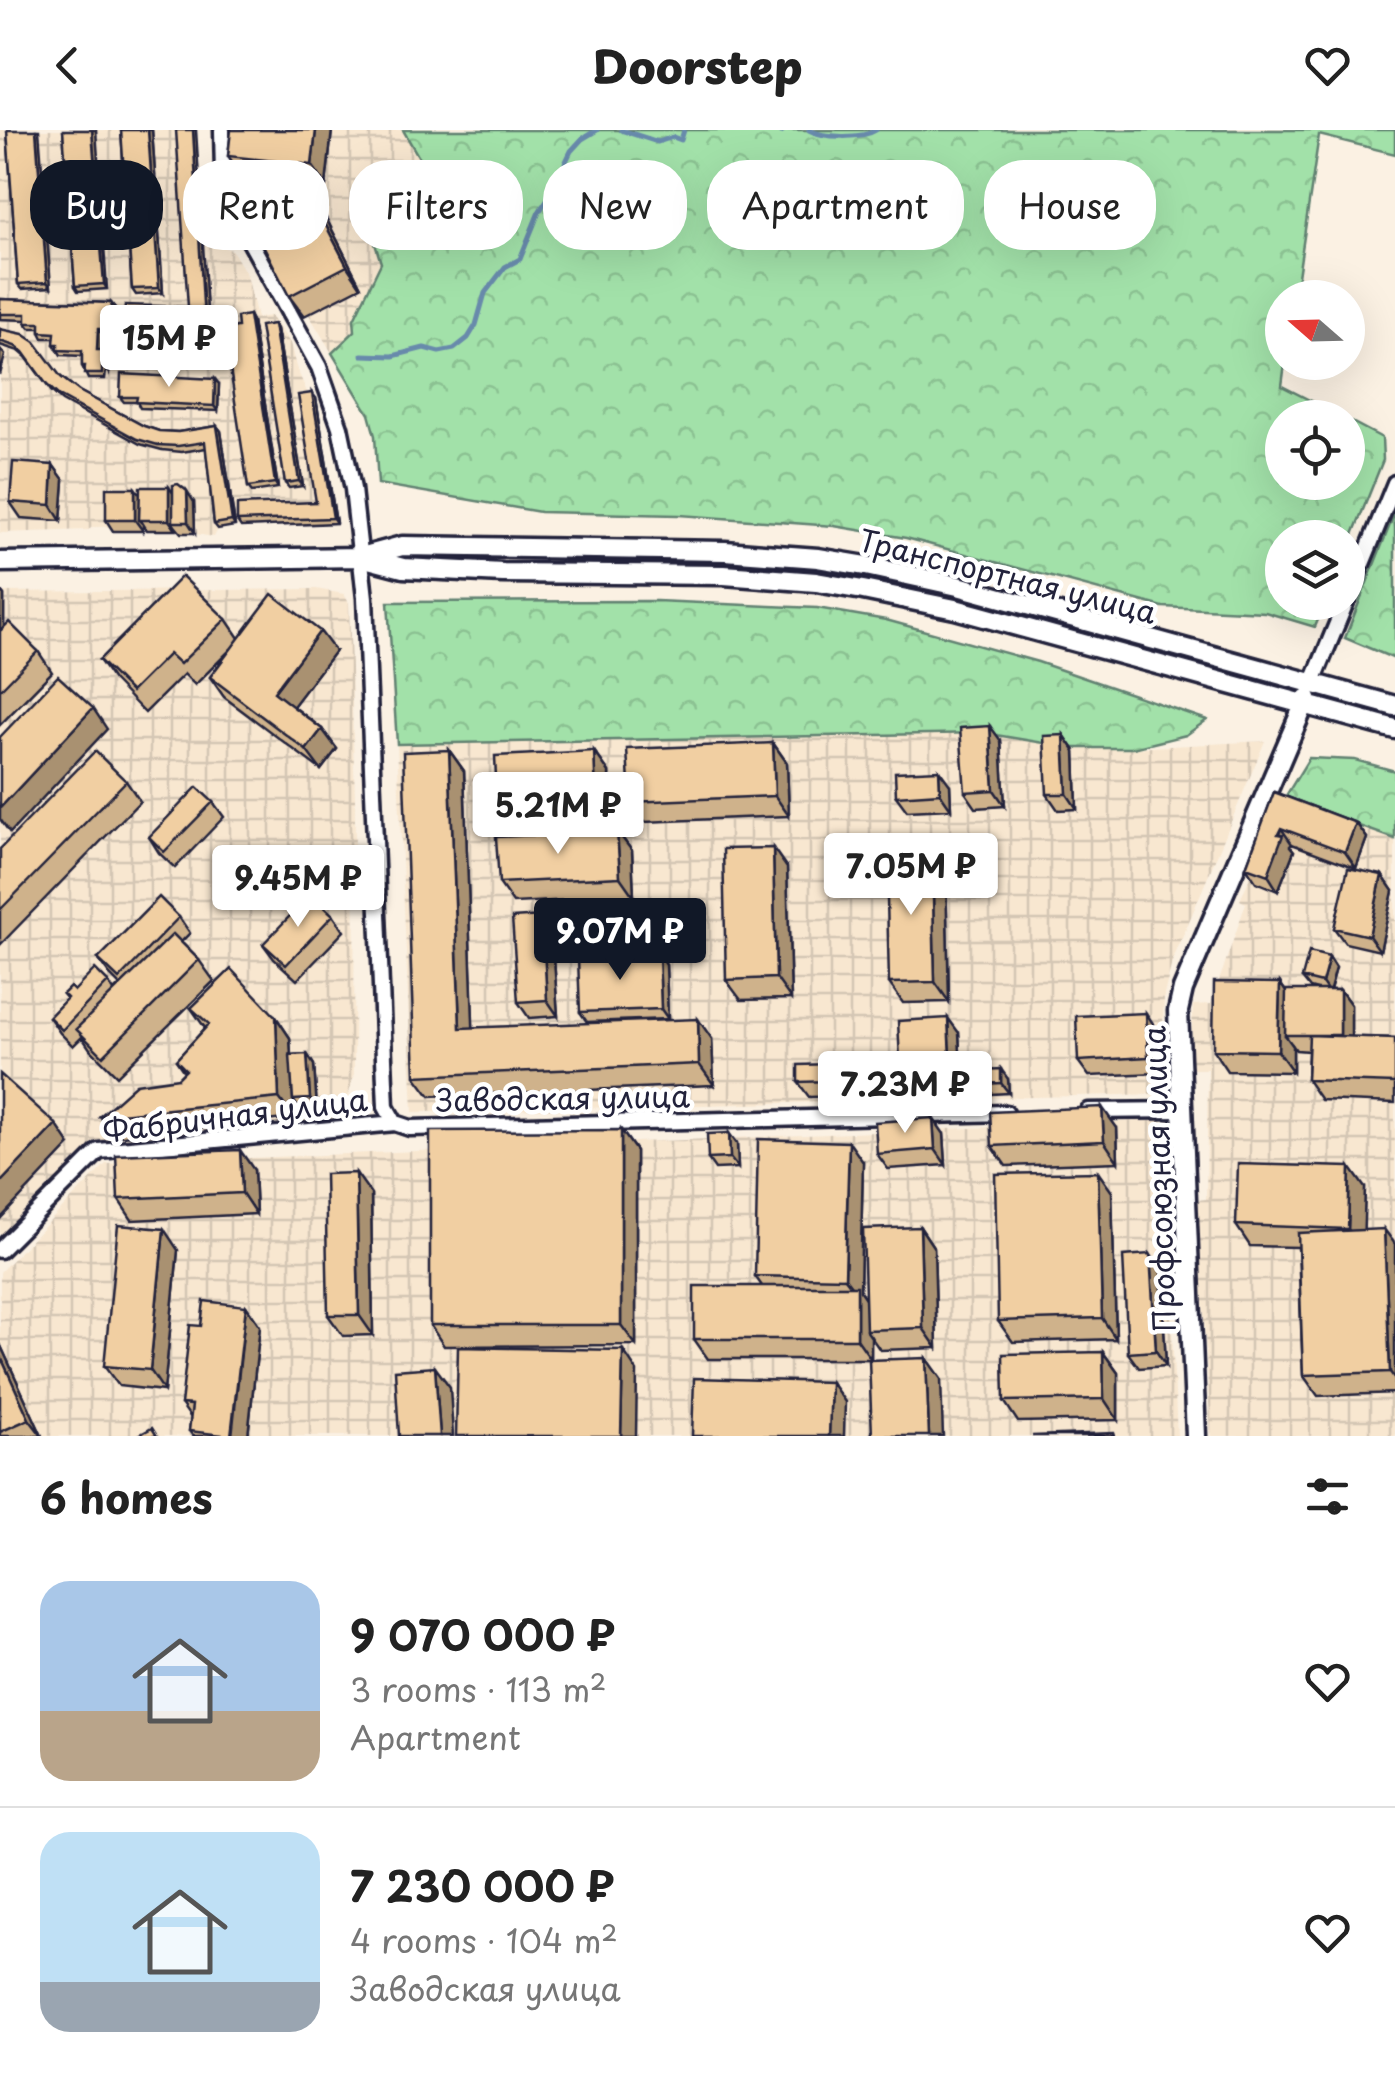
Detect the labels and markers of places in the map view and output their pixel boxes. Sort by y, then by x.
pin: 15M ₽ [99,305,239,390]
pin: 5.21M ₽ [466,772,650,857]
pin: 7.05M ₽ [819,833,1003,918]
pin: 9.45M ₽ [206,845,390,930]
pin: 9.07M ₽ [528,898,712,983]
pin: 7.23M ₽ [813,1051,997,1136]

